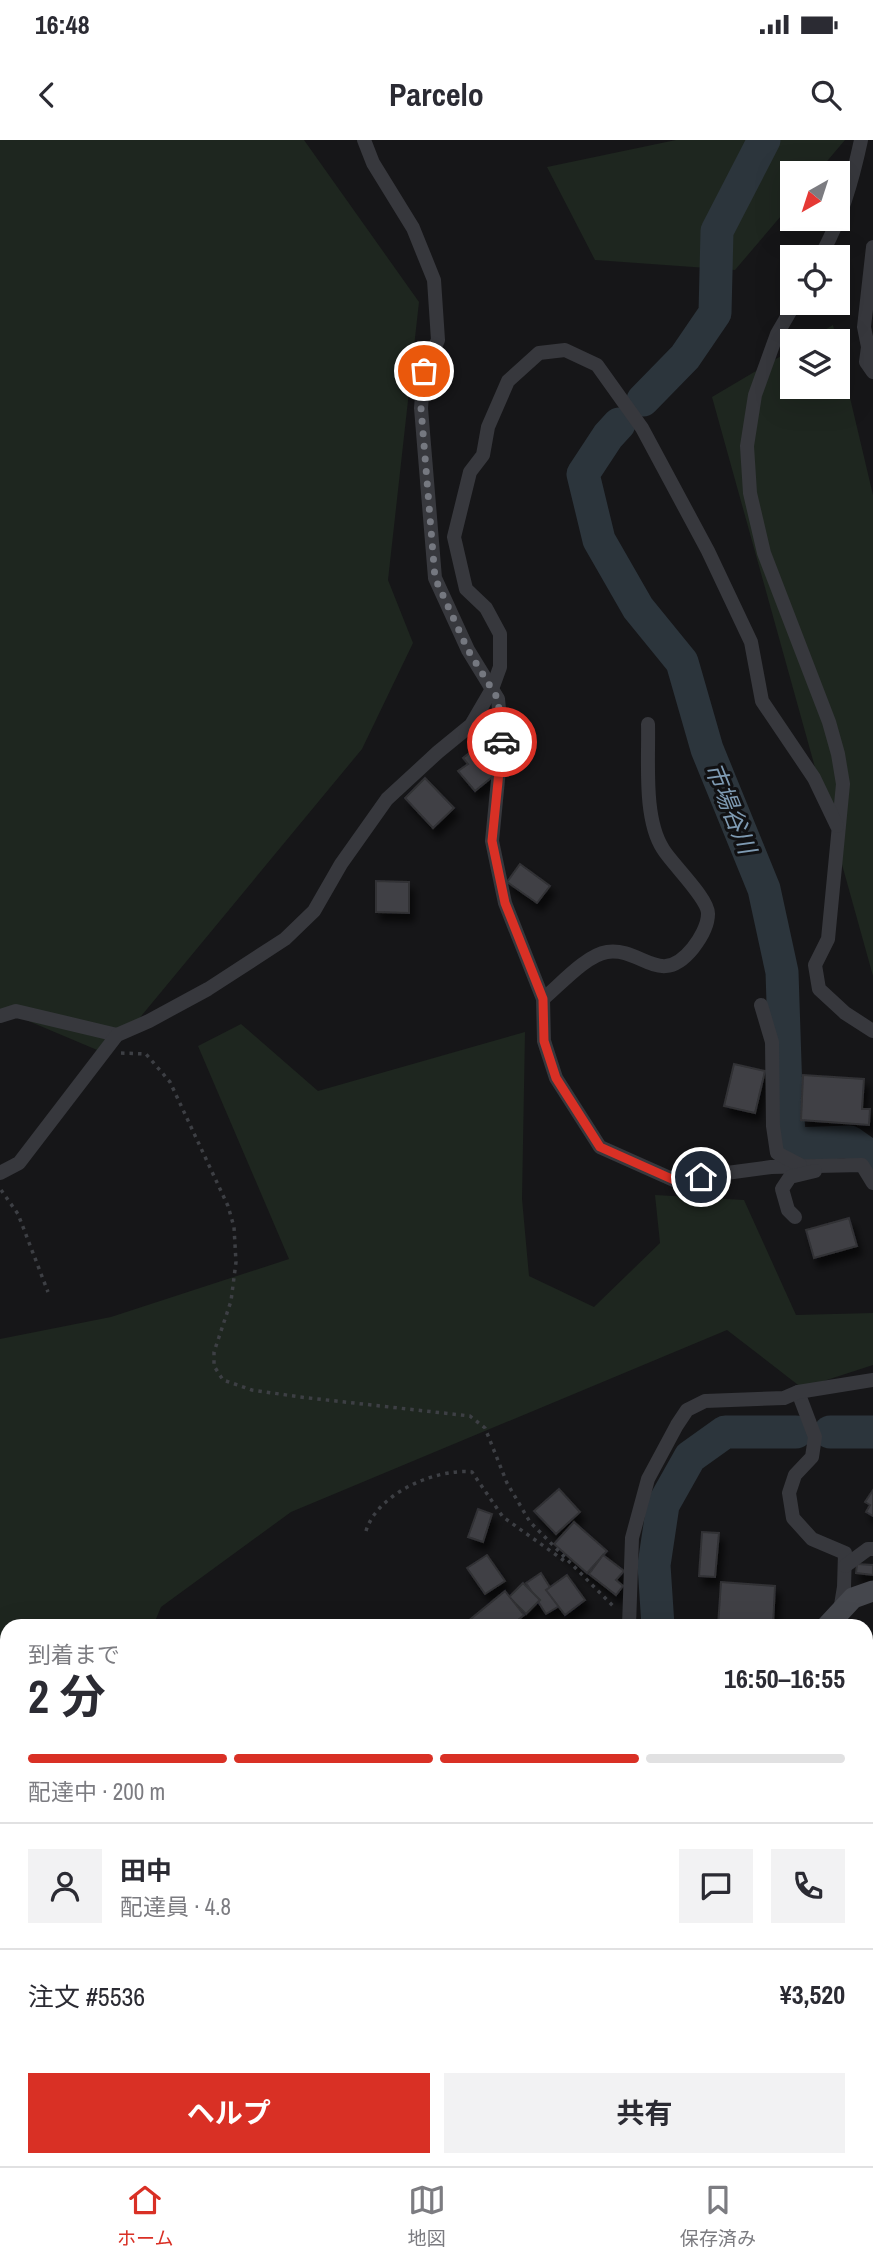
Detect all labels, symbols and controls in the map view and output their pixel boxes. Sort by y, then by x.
text: 16:48 [35,7,90,42]
text: Parcelo [389,73,484,116]
icon: back [28,76,66,114]
icon: search [807,76,845,114]
north arrow [780,161,850,231]
map controls [780,161,850,399]
button: locate [780,245,850,315]
button: layers [780,329,850,399]
pin [394,341,454,401]
icon: bag [405,352,443,390]
courier [467,707,537,777]
icon: car [483,723,521,761]
water label: 市場谷川 [698,758,765,861]
pin [671,1147,731,1207]
icon: home [682,1158,720,1196]
text: 到着まで [28,1639,120,1670]
text: 16:50–16:55 [724,1661,845,1696]
text: 2 分 [28,1665,105,1727]
text: 配達中 · 200 m [28,1776,165,1807]
button: person [28,1849,102,1923]
button: chat [679,1849,753,1923]
button: phone [771,1849,845,1923]
text: 田中 [120,1853,172,1888]
text: 配達員 · 4.8 [120,1891,231,1922]
text: ¥3,520 [780,1977,845,2012]
text: 注文 #5536 [28,1979,145,2014]
button: ヘルプ [28,2073,430,2153]
button: 共有 [444,2073,845,2153]
tab: ホーム [117,2181,174,2251]
tab: 地図 [408,2181,446,2251]
tab: 保存済み [680,2181,756,2251]

